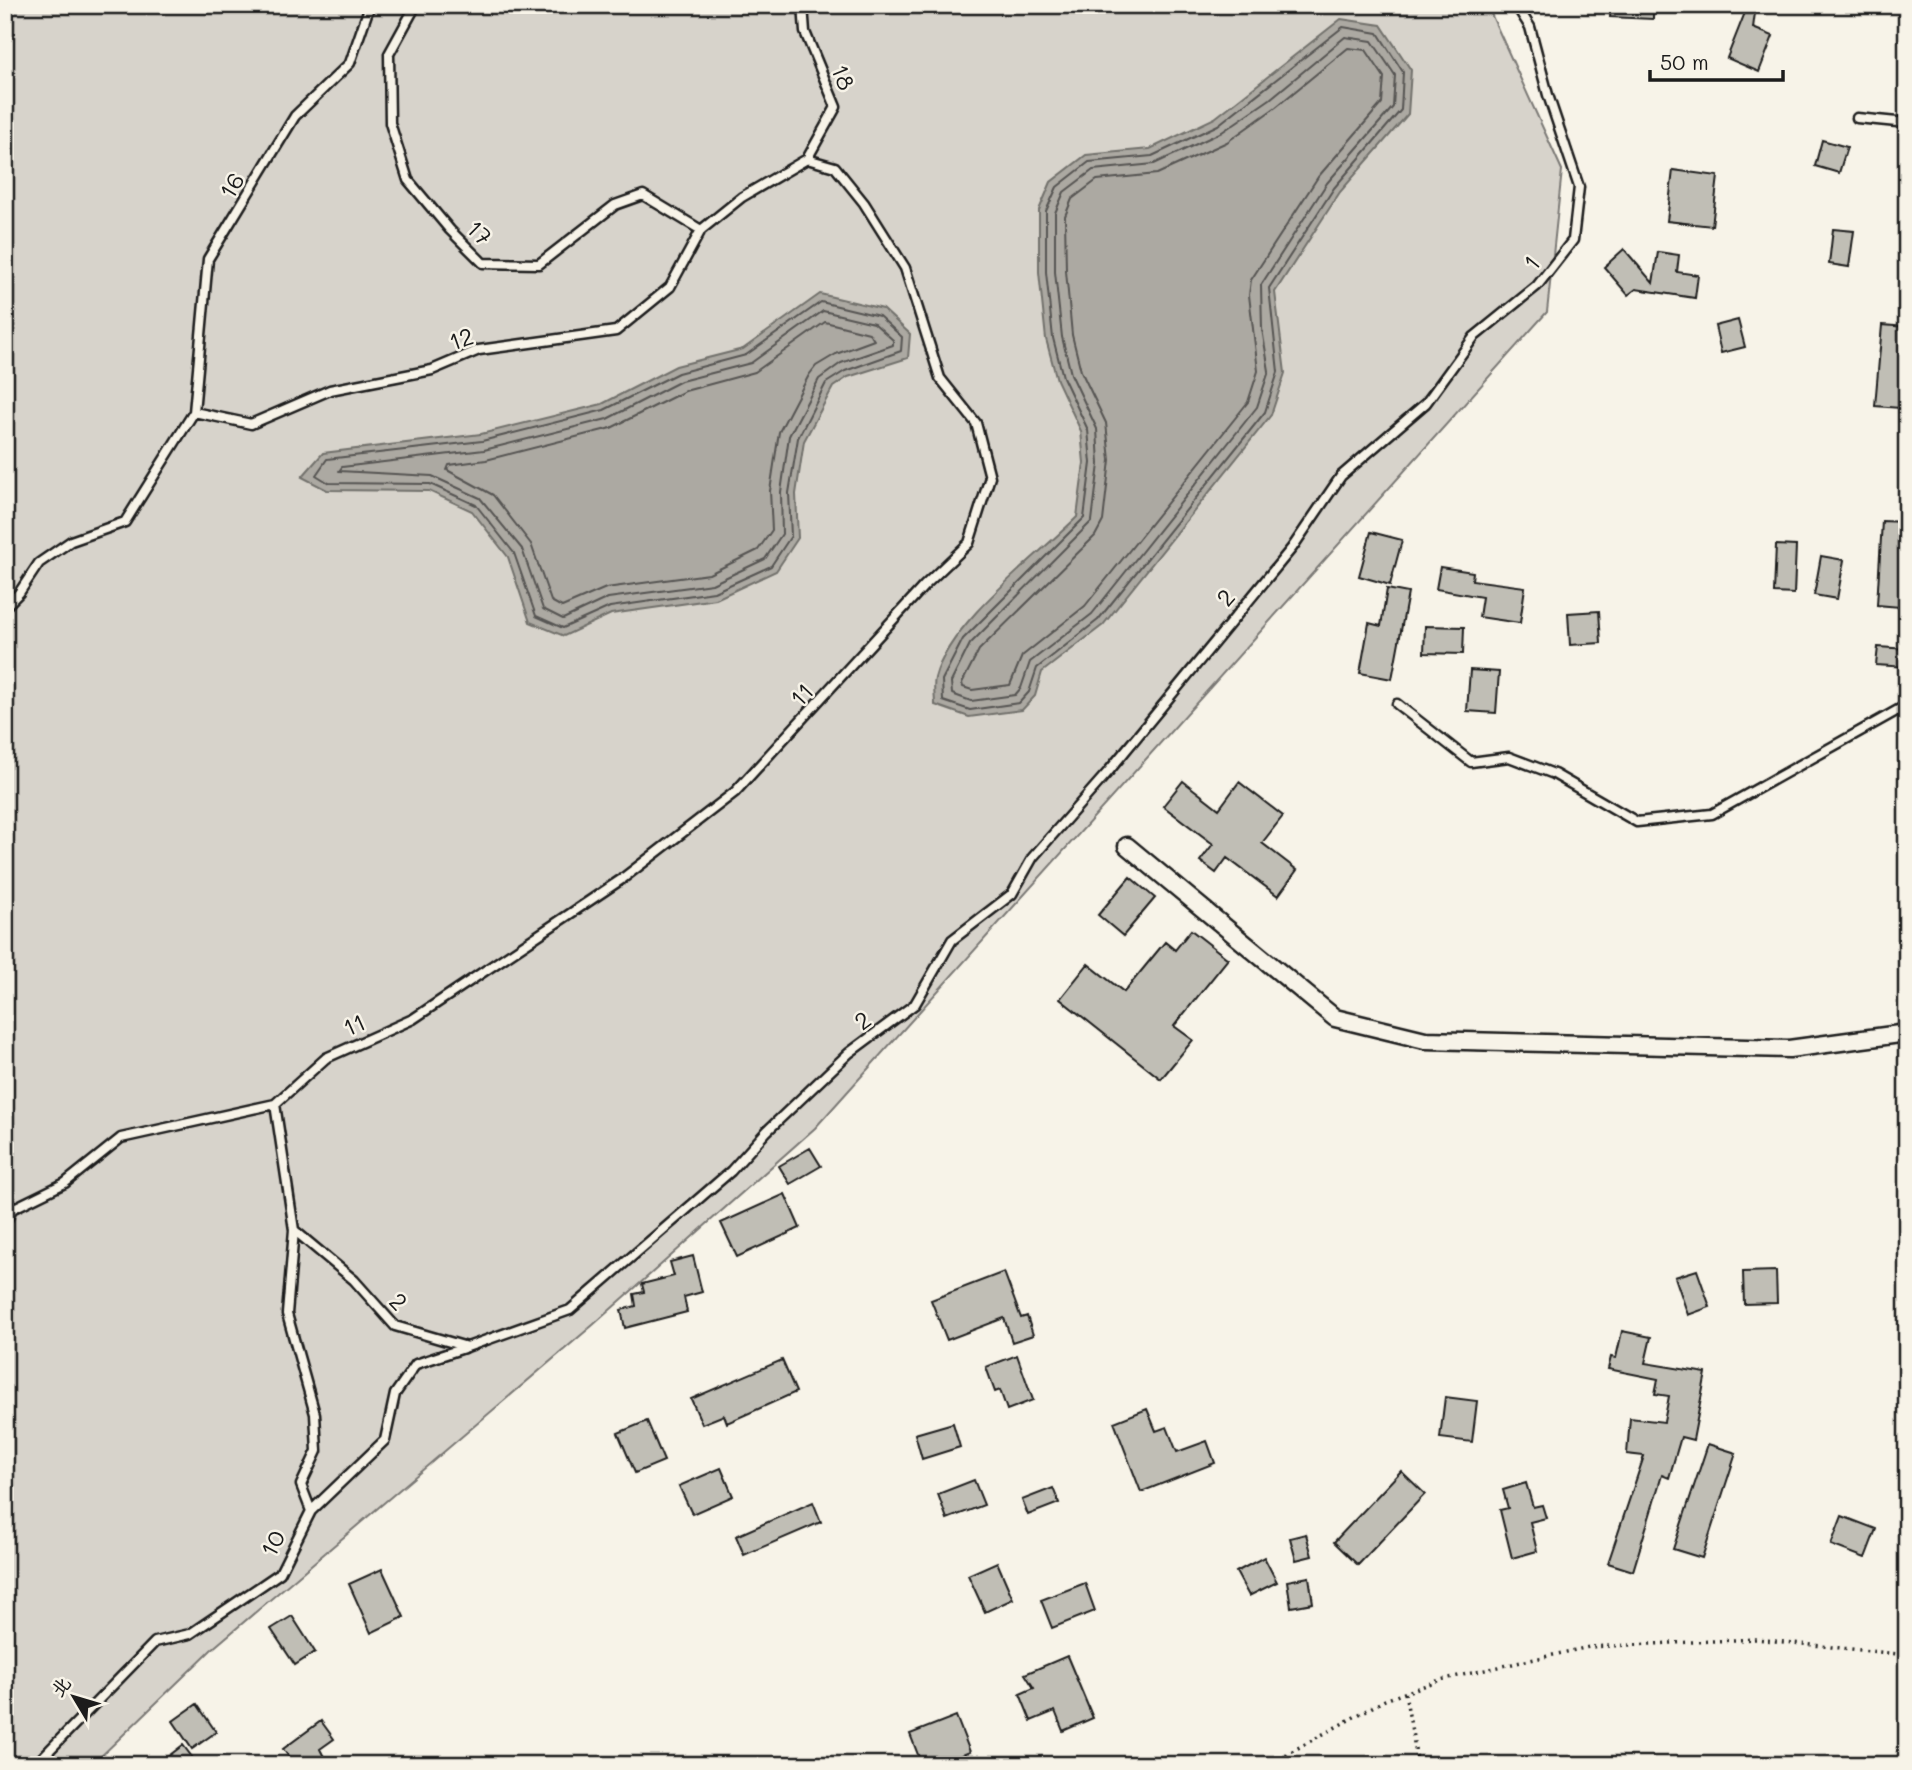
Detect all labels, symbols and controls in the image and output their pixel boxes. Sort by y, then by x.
scale bar [1650,38,1783,82]
text: 50 m [1660,48,1709,75]
street label: 18 [825,59,863,95]
street label: 16 [211,166,251,204]
street label: 17 [461,213,499,251]
street label: 1 [1516,248,1546,276]
street label: 12 [445,319,477,357]
street label: 2 [1209,582,1241,612]
street label: 11 [782,676,820,712]
street label: 2 [847,1004,877,1036]
street label: 11 [338,1005,370,1043]
street label: 2 [383,1285,415,1317]
street label: 10 [252,1524,292,1562]
north arrow [38,1662,108,1732]
text: 北 [45,1671,76,1701]

